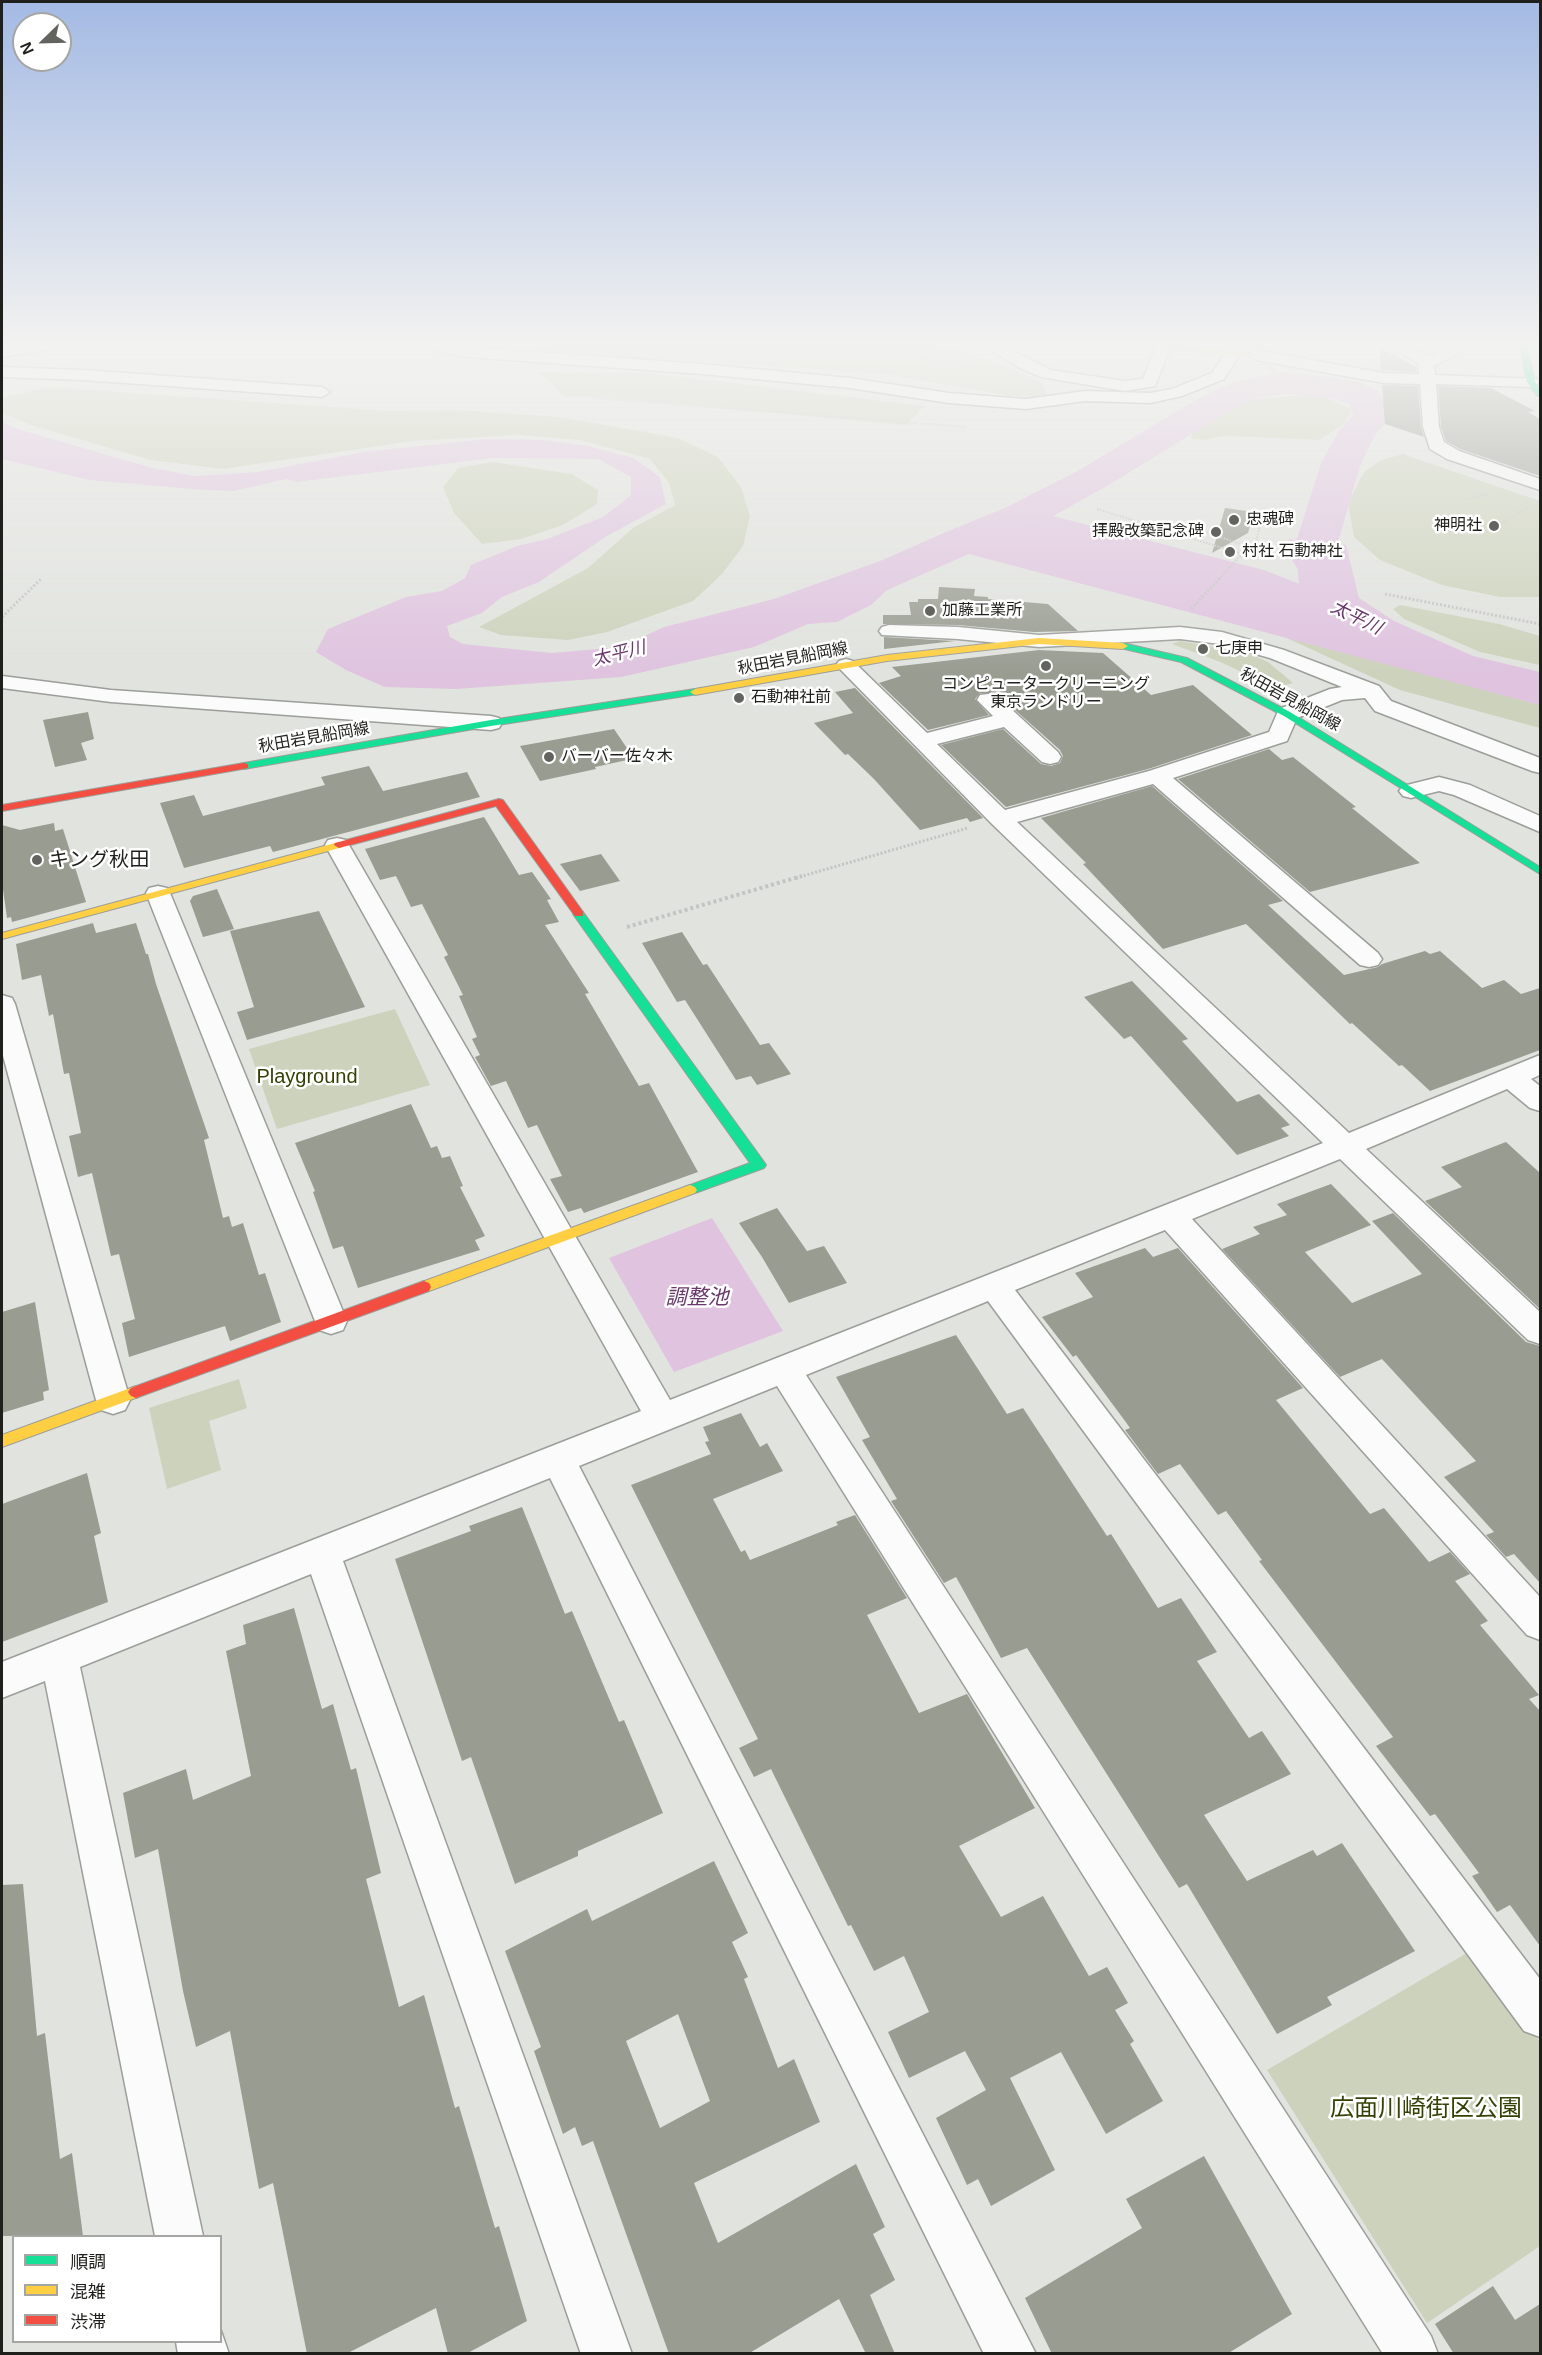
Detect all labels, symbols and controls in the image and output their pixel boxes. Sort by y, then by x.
north arrow [12,12,72,72]
text: N [17,40,37,57]
place label: 忠魂碑 [1246,510,1294,530]
marker: 忠魂碑 [1227,513,1241,527]
place label: 神明社 [1434,516,1482,536]
marker: 神明社 [1487,519,1501,533]
place label: 拝殿改築記念碑 [1092,522,1204,542]
marker: 拝殿改築記念碑 [1209,525,1223,539]
place label: 村社 石動神社 [1242,542,1342,562]
marker: 村社 石動神社 [1223,545,1237,559]
water label: 太平川 [1327,596,1385,640]
place label: 加藤工業所 [942,601,1022,621]
marker: 加藤工業所 [923,604,937,618]
water label: 太平川 [590,637,648,671]
street label: 秋田岩見船岡線 [736,639,850,679]
place label: 七庚申 [1215,639,1263,659]
marker: 七庚申 [1196,642,1210,656]
marker: コンピュータークリーニング 東京ランドリー [1039,659,1053,673]
street label: 秋田岩見船岡線 [1236,664,1344,736]
place label: コンピュータークリーニング 東京ランドリー [942,675,1150,713]
place label: 石動神社前 [751,688,831,708]
marker: 石動神社前 [732,691,746,705]
street label: 秋田岩見船岡線 [257,719,371,757]
place label: バーバー佐々木 [561,747,673,767]
marker: バーバー佐々木 [542,750,556,764]
place label: キング秋田 [49,848,149,872]
marker: キング秋田 [30,853,44,867]
park label: Playground [256,1065,358,1089]
water label: 調整池 [666,1285,728,1311]
park label: 広面川崎街区公園 [1330,2095,1522,2123]
legend [12,2235,222,2343]
text: 順調 [70,2252,106,2272]
text: 混雑 [70,2282,106,2302]
text: 渋滞 [70,2312,106,2332]

